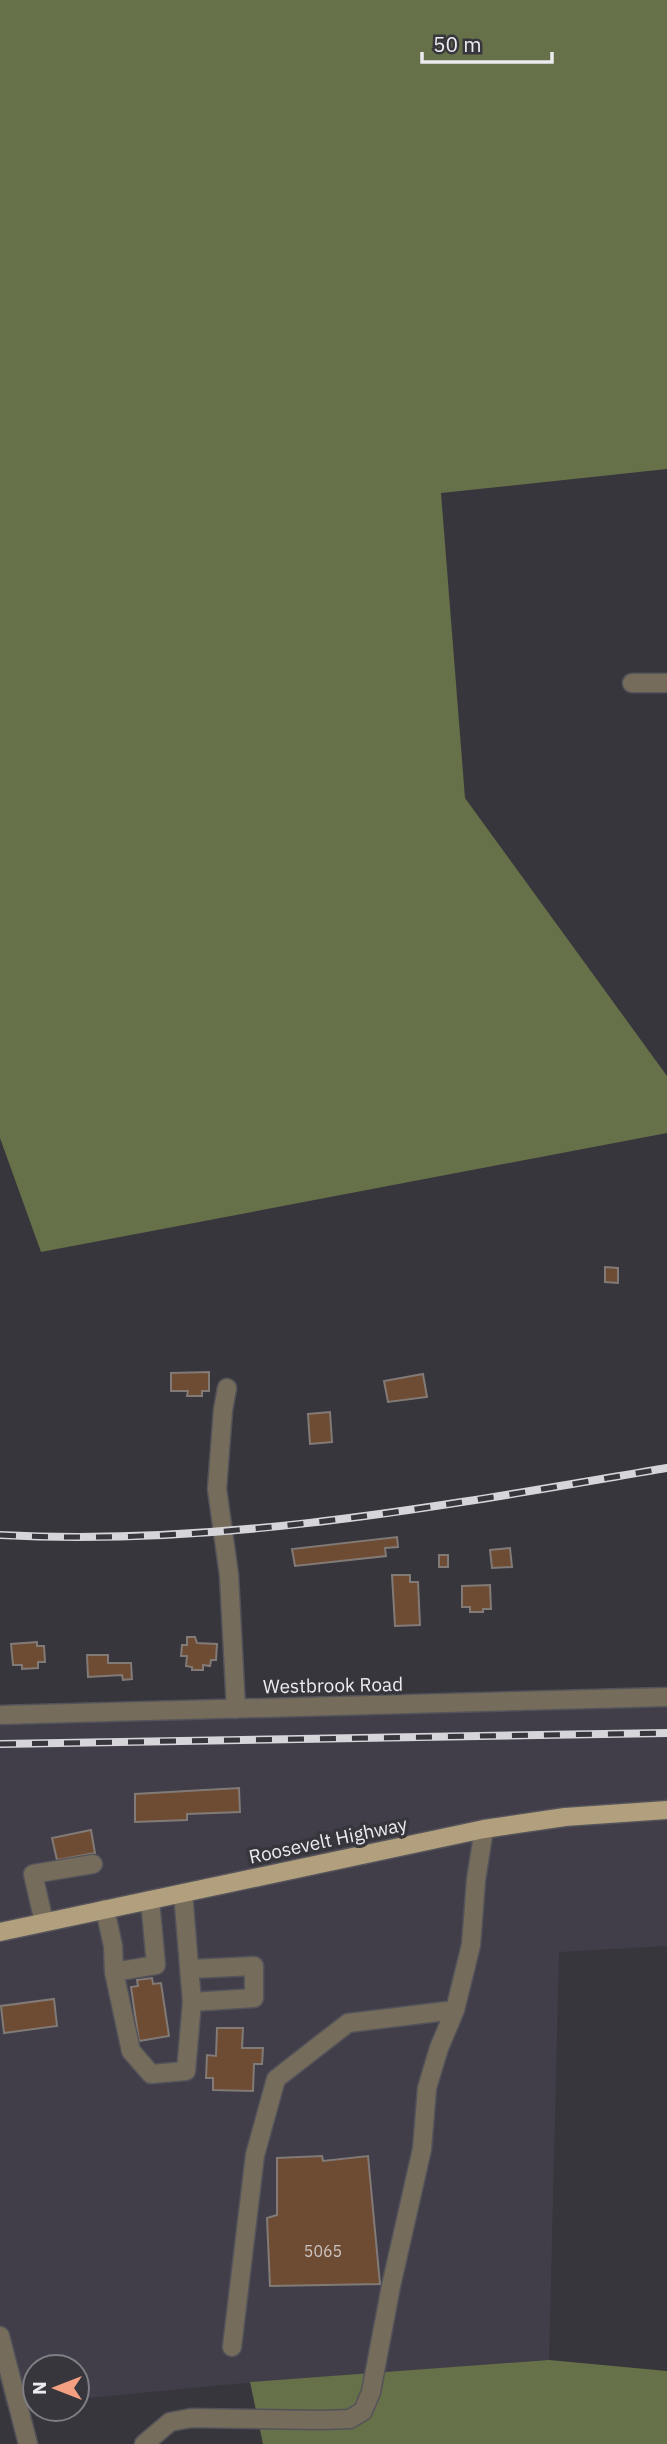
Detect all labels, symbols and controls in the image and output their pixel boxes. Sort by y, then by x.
scale bar [422,21,552,65]
text: 50 m [433,30,482,58]
street label: Westbrook Road [263,1672,403,1698]
street label: Roosevelt Highway [247,1811,410,1869]
house number: 5065 [304,2241,342,2261]
north arrow [21,2353,91,2423]
text: N [27,2381,51,2395]

